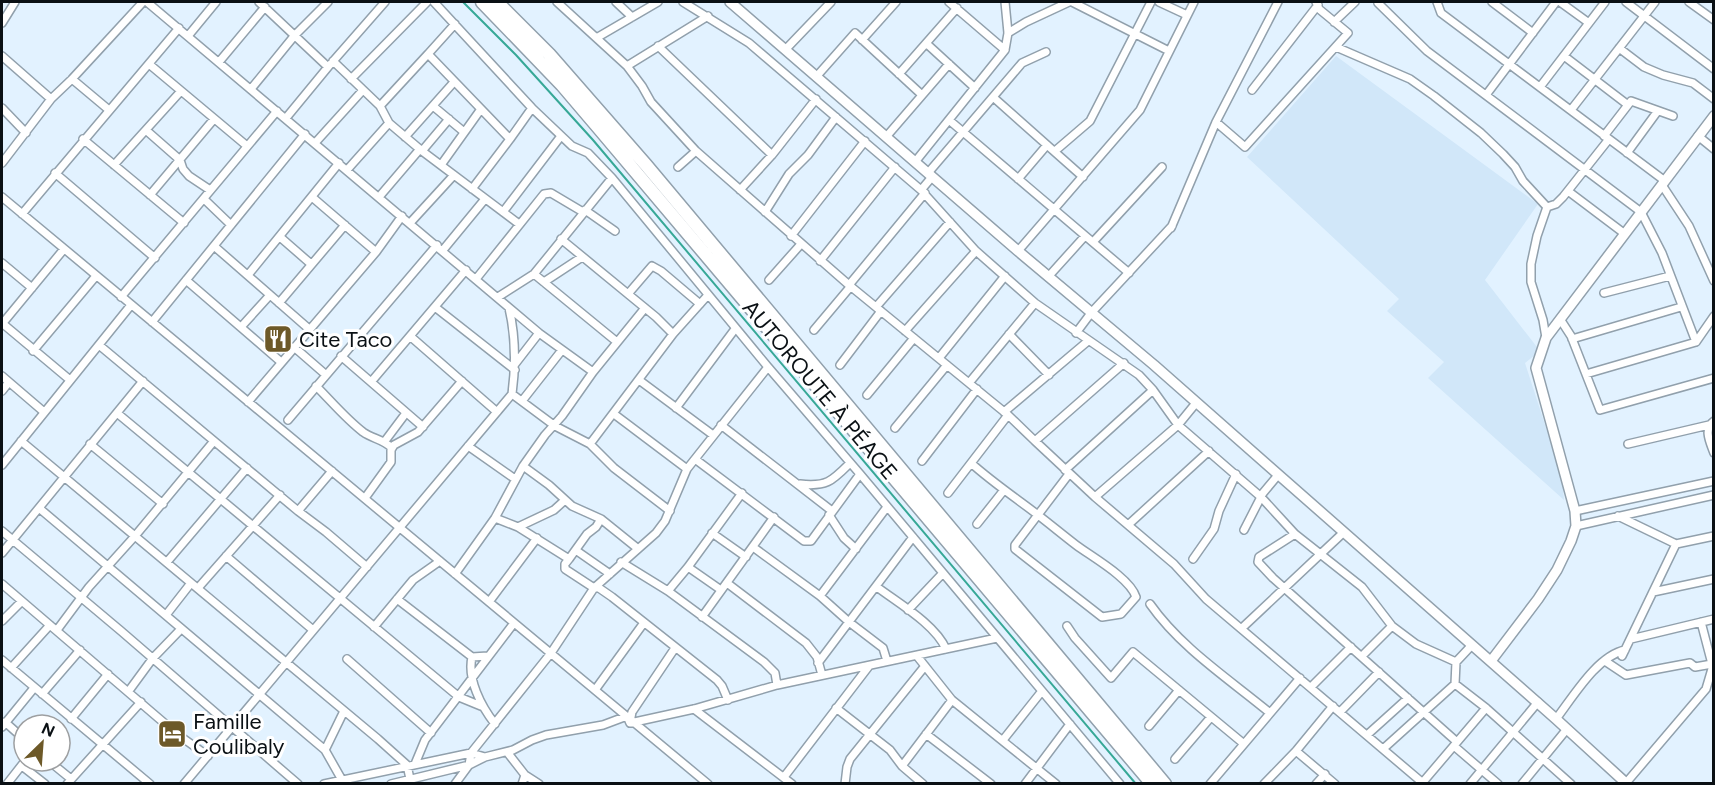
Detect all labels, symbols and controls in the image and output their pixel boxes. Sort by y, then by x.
street label: AUTOROUTE À PÉAGE [737,295,903,485]
restaurant icon: Cite Taco [262,323,294,355]
place label: Cite Taco [299,326,392,353]
place label: Famille Coulibaly [193,708,285,760]
north arrow [12,713,72,773]
hotel icon: Famille Coulibaly [156,718,188,750]
text: N [39,719,58,741]

